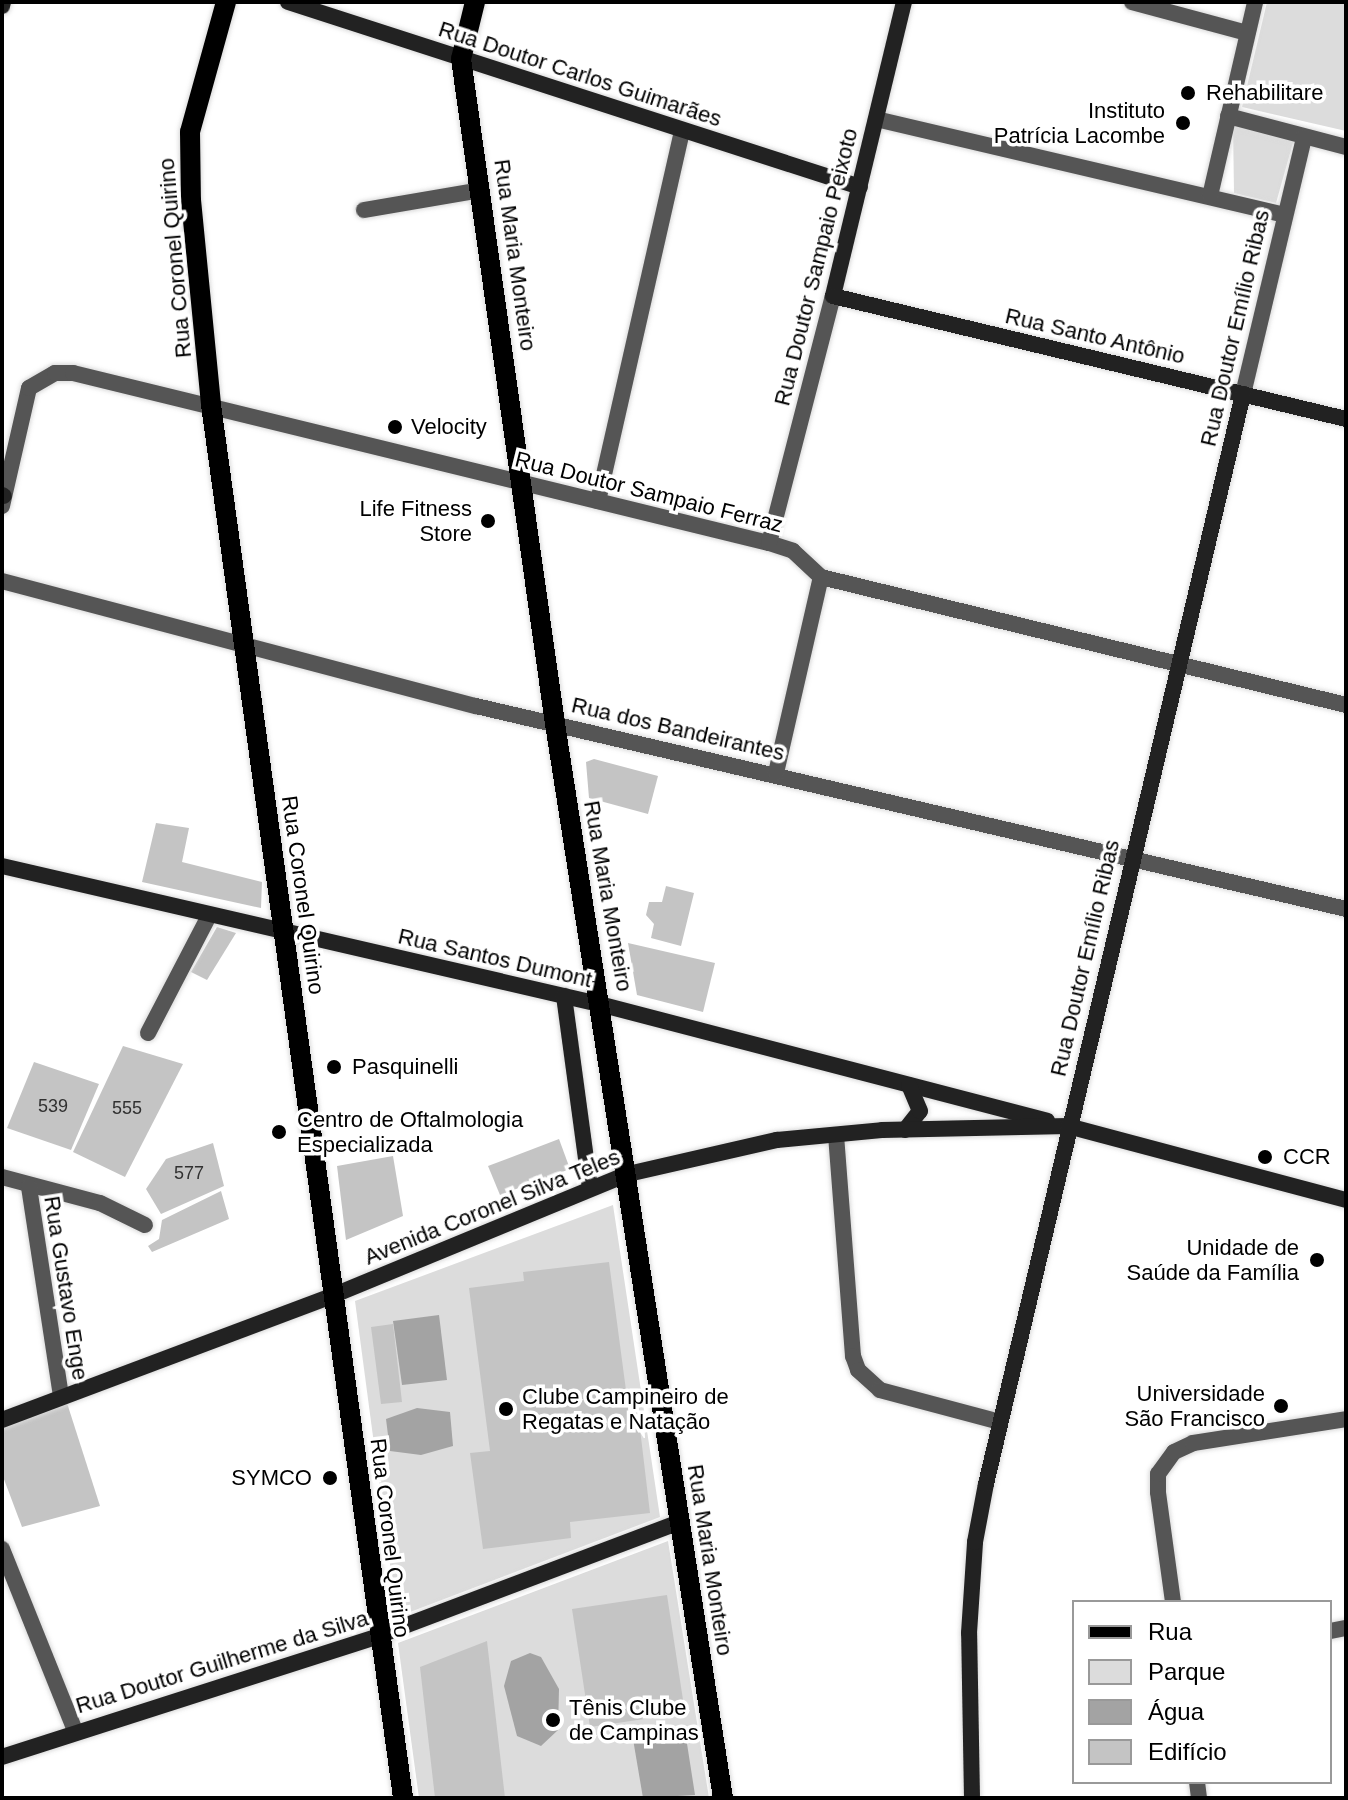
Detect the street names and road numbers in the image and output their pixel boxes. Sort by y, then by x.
street label: Rua Doutor Carlos Guimarães [435,16,725,132]
street label: Rua Doutor Sampaio Peixoto [769,126,863,408]
street label: Rua Coronel Quirino [153,157,197,359]
street label: Rua Maria Monteiro [488,158,542,352]
street label: Rua Doutor Emílio Ribas [1195,207,1275,449]
street label: Rua Santo Antônio [1002,302,1188,370]
street label: Rua Doutor Sampaio Ferraz [512,446,786,538]
street label: Rua dos Bandeirantes [569,692,787,766]
street label: Rua Coronel Quirino [276,794,330,996]
street label: Rua Maria Monteiro [578,799,638,993]
street label: Rua Doutor Emílio Ribas [1045,837,1125,1079]
street label: Rua Santos Dumont [396,923,594,993]
street label: Avenida Coronel Silva Teles [360,1144,624,1270]
street label: Rua Gustavo Enge [38,1194,94,1382]
street label: Rua Coronel Quirino [365,1437,415,1639]
street label: Rua Maria Monteiro [682,1463,738,1657]
street label: Rua Doutor Guilherme da Silva [73,1605,371,1719]

